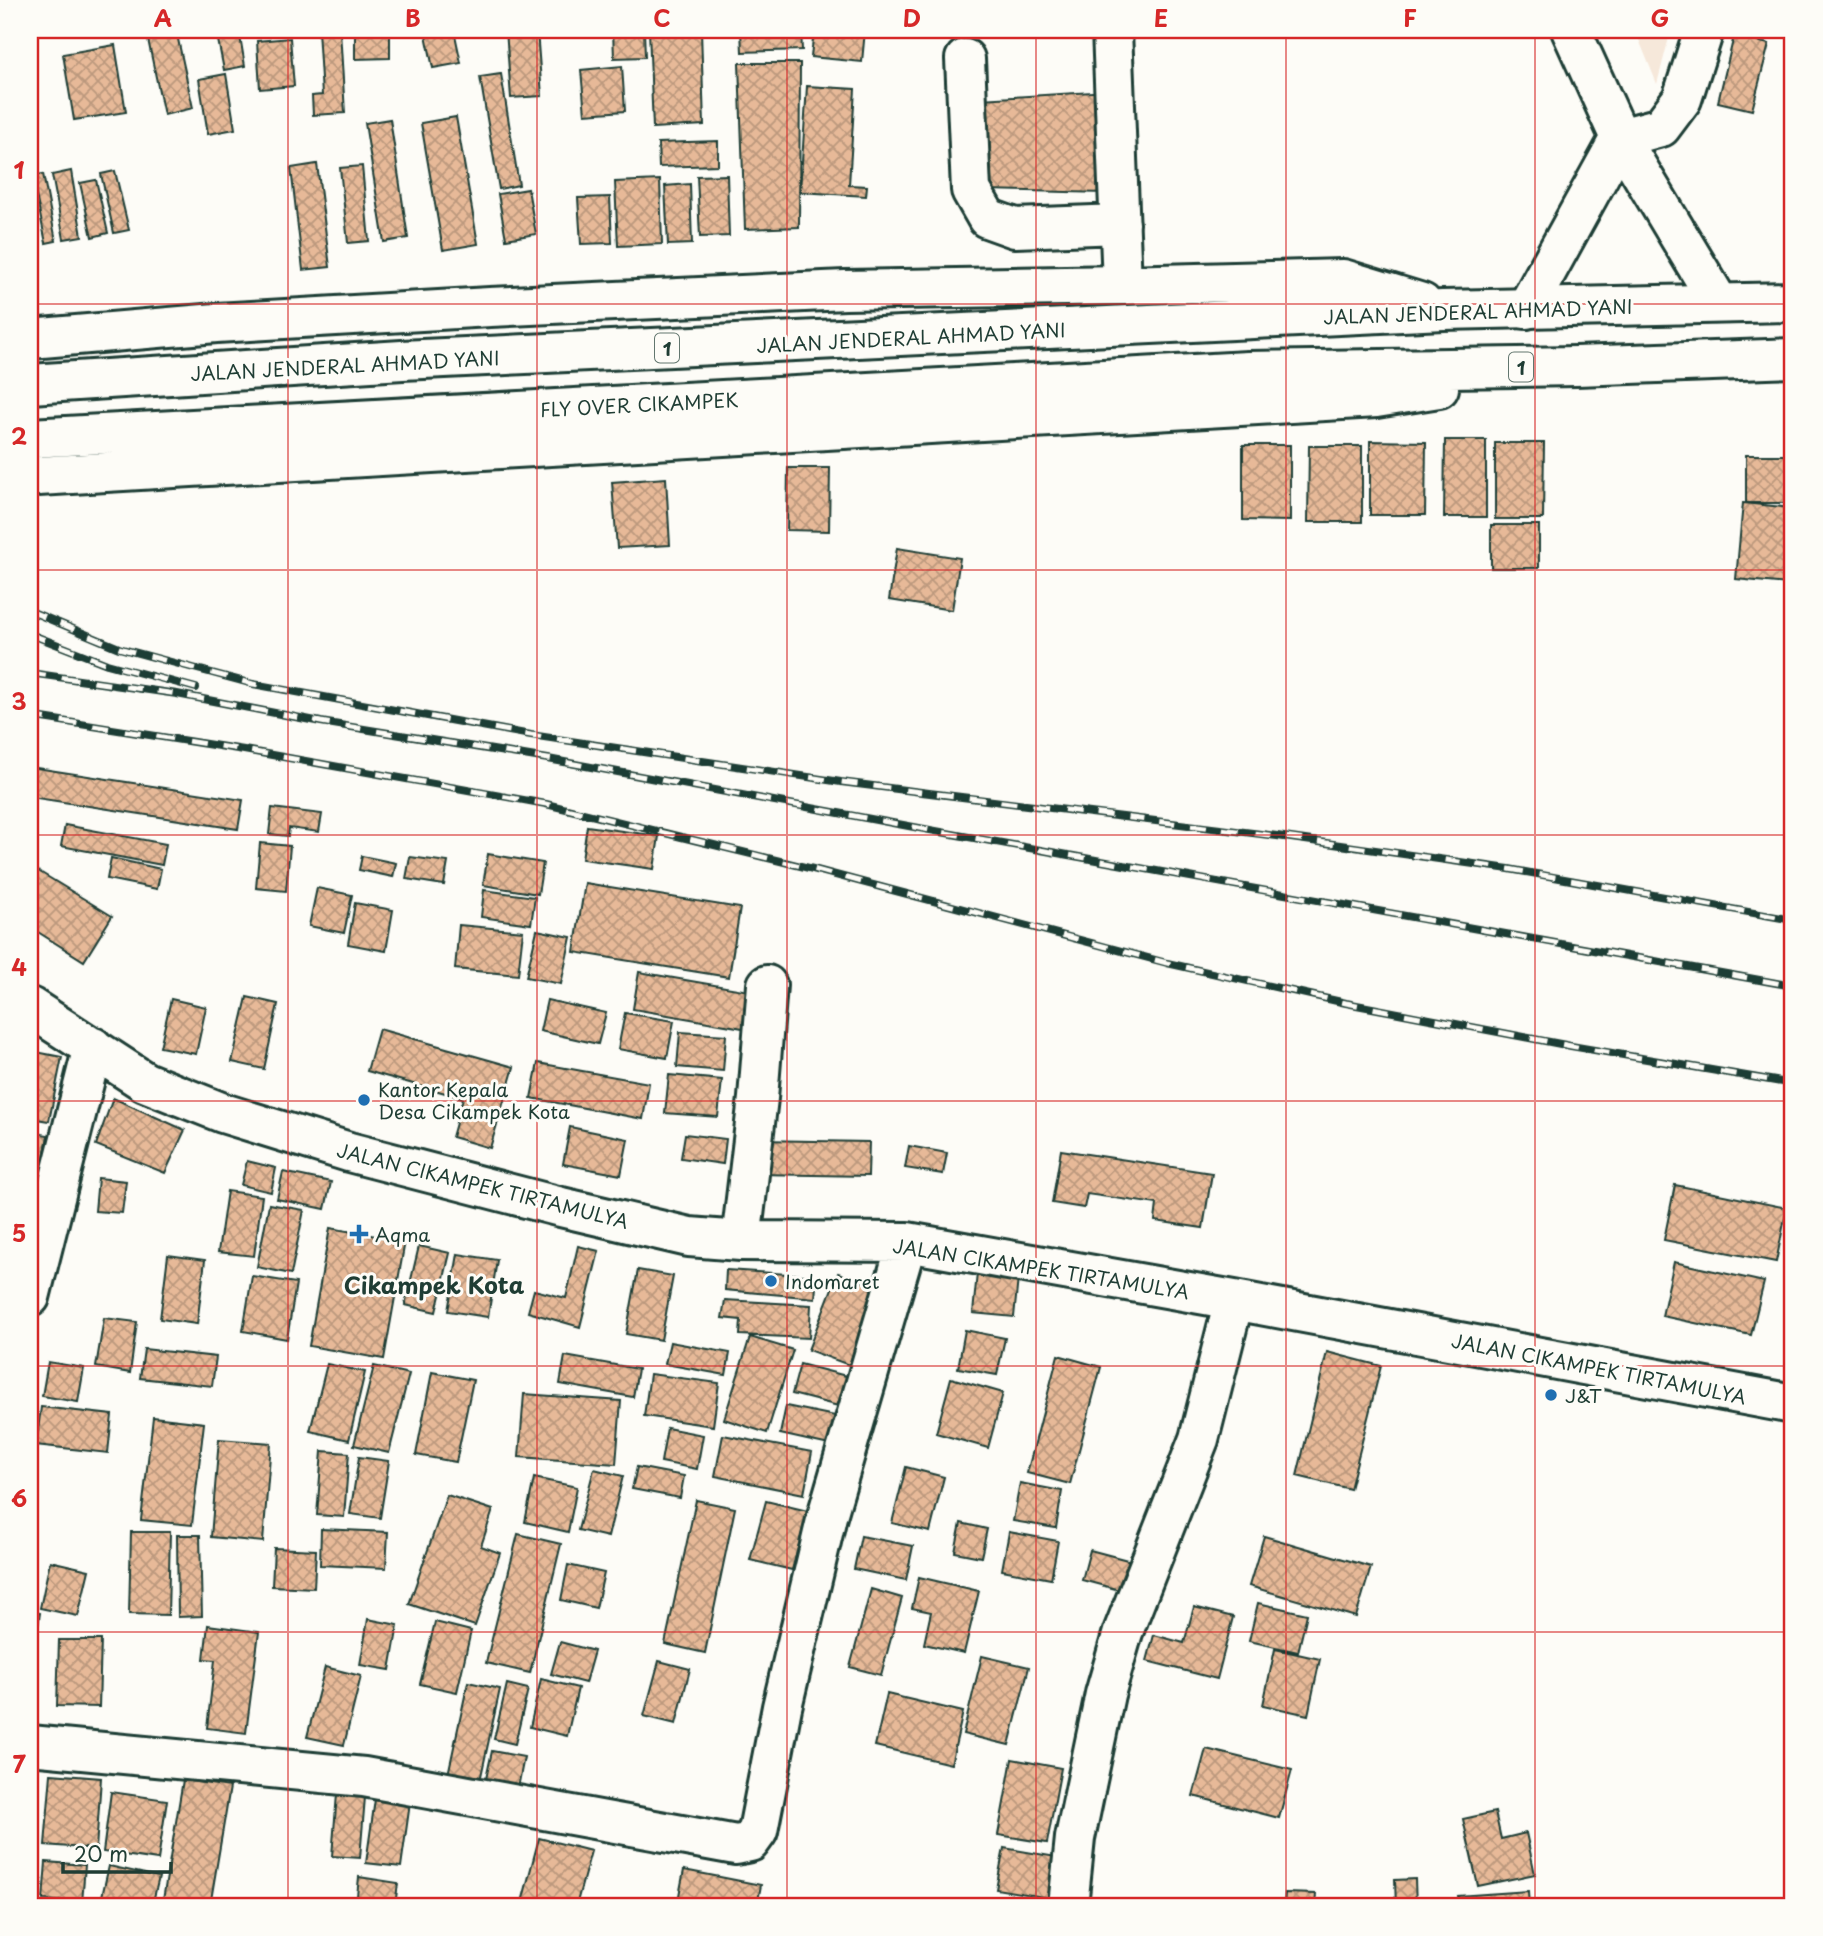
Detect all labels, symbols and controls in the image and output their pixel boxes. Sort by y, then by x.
text: A [154,0,172,35]
text: B [405,0,421,35]
text: C [653,0,671,35]
text: D [903,0,921,35]
text: E [1154,0,1168,35]
text: F [1403,0,1417,35]
text: G [1651,0,1669,35]
text: 1 [14,152,25,187]
street label: JALAN JENDERAL AHMAD YANI [1323,292,1633,330]
street label: JALAN JENDERAL AHMAD YANI [756,315,1066,359]
road number: 1 [655,334,679,362]
street label: JALAN JENDERAL AHMAD YANI [190,343,500,387]
road number: 1 [1509,352,1533,382]
street label: FLY OVER CIKAMPEK [539,385,739,423]
text: 2 [11,418,27,453]
text: 3 [11,683,27,718]
text: 4 [11,949,27,984]
place label: Kantor Kepala Desa Cikampek Kota [378,1075,570,1125]
marker: Kantor Kepala Desa Cikampek Kota [356,1092,372,1108]
street label: JALAN CIKAMPEK TIRTAMULYA [334,1135,632,1235]
text: 5 [12,1215,26,1250]
place label: Aqma [375,1220,430,1248]
marker: Aqma [349,1224,369,1244]
street label: JALAN CIKAMPEK TIRTAMULYA [891,1231,1191,1305]
district label: Cikampek Kota [344,1267,525,1302]
place label: Indomaret [785,1267,880,1295]
marker: Indomaret [763,1273,779,1289]
street label: JALAN CIKAMPEK TIRTAMULYA [1449,1326,1749,1410]
place label: J&T [1565,1381,1602,1409]
marker: J&T [1543,1387,1559,1403]
text: 6 [11,1480,27,1515]
text: 7 [12,1746,26,1781]
scale bar [63,1831,172,1875]
text: 20 m [74,1837,128,1869]

